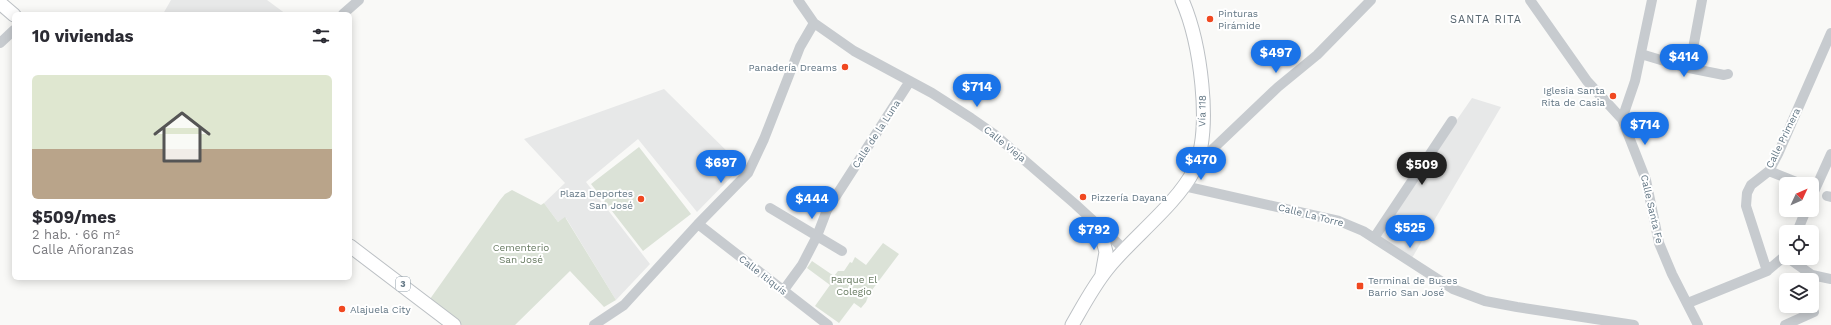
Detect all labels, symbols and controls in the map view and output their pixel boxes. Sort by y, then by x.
place label: Pinturas Pirámide [1218,8,1261,31]
district label: SANTA RITA [1450,13,1522,26]
marker: Pinturas Pirámide [1205,14,1215,24]
icon: filters [310,25,332,47]
text: 10 viviendas [32,26,134,46]
pin: $497 [1252,40,1300,74]
pin: $414 [1660,44,1708,78]
text: $497 [1260,45,1292,60]
text: $414 [1669,49,1699,64]
place label: Panadería Dreams [748,62,837,73]
marker: Panadería Dreams [840,62,850,72]
pin: $714 [953,74,1001,108]
text: $714 [962,79,992,94]
place label: Iglesia Santa Rita de Casia [1541,85,1605,108]
marker: Iglesia Santa Rita de Casia [1608,91,1618,101]
street label: Vía 118 [1196,95,1208,127]
street label: Calle de la Luna [850,98,902,170]
icon: home [146,101,218,173]
street label: Calle Primera [1764,106,1802,170]
pin: $714 [1621,112,1669,146]
text: $714 [1630,117,1660,132]
street label: Calle Vieja [982,124,1028,164]
pin: $470 [1177,147,1225,181]
pin: $697 [697,150,745,184]
text: $470 [1185,152,1217,167]
pin: $509 [1398,152,1446,186]
text: $697 [705,155,737,170]
text: $509 [1406,157,1438,172]
street label: Calle Santa Fe [1639,174,1665,245]
north arrow [1779,177,1819,217]
map controls [1779,177,1819,313]
pin: $444 [788,186,836,220]
place label: Plaza Deportes San José [560,188,633,211]
text: $444 [795,191,829,206]
marker: Pizzería Dayana [1078,192,1088,202]
place label: Pizzería Dayana [1091,192,1167,203]
marker: Plaza Deportes San José [636,194,646,204]
street label: Calle La Torre [1277,202,1345,229]
text: $509/mes [32,207,116,227]
pin: $525 [1386,215,1434,249]
pin: $792 [1070,217,1118,251]
text: $525 [1394,220,1426,235]
text: $792 [1078,222,1110,237]
button: locate [1779,225,1819,265]
text: 2 hab. · 66 m² [32,227,120,242]
text: Calle Añoranzas [32,242,134,257]
park label: Cementerio San José [493,242,549,265]
street label: Calle Itiquís [737,253,789,297]
button: layers [1779,273,1819,313]
park label: Parque El Colegio [831,274,877,297]
place label: Terminal de Buses Barrio San José [1368,275,1457,298]
road number: 3 [396,277,410,291]
marker: Terminal de Buses Barrio San José [1355,281,1365,291]
marker: Alajuela City [337,304,347,314]
place label: Alajuela City [350,304,412,315]

